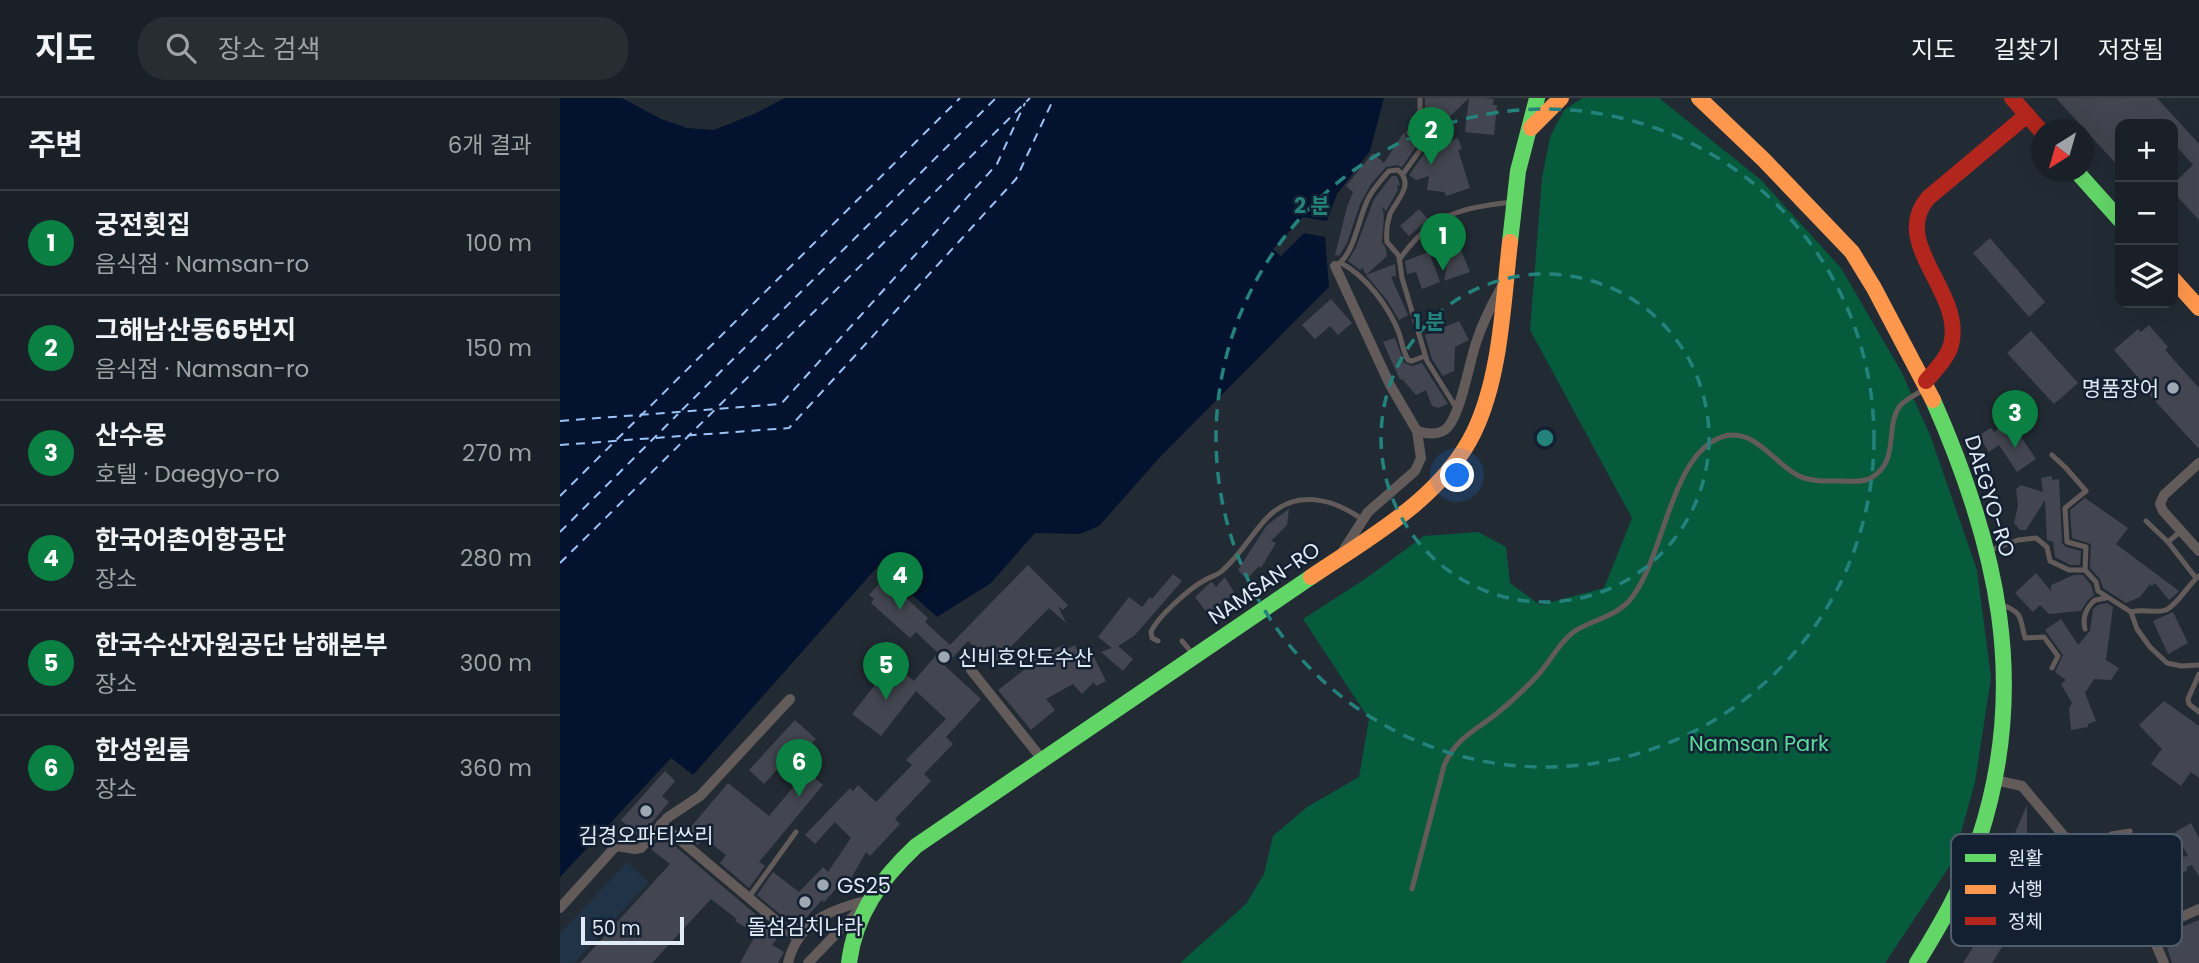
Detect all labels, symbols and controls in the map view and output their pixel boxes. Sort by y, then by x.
search box [138,17,628,80]
text: 지도 [35,25,96,72]
icon: search [162,29,200,67]
text: 장소 검색 [218,31,320,67]
text: 지도 [1911,33,1956,66]
text: 길찾기 [1994,33,2060,66]
text: 저장됨 [2098,33,2164,66]
pin: 2 [1408,107,1454,165]
north arrow [2031,119,2094,182]
map controls [2115,119,2178,308]
button: + [2115,119,2178,182]
text: 주변 [28,123,83,166]
text: 6개 결과 [448,129,532,161]
button: − [2115,182,2178,245]
text: 2 분 [1294,191,1330,220]
text: 궁전횟집 [95,207,191,243]
pin: 1 [1420,213,1466,271]
text: 1 [47,227,55,259]
text: 100 m [466,227,532,259]
button: layers [2115,245,2178,308]
text: 음식점 · Namsan-ro [95,248,309,280]
text: 1 분 [1413,307,1445,336]
text: 그해남산동65번지 [95,312,296,348]
text: 2 [44,332,58,364]
text: 150 m [466,332,532,364]
text: 음식점 · Namsan-ro [95,353,309,385]
place label: 명품장어 [2082,374,2159,403]
marker: 명품장어 [2165,380,2181,396]
pin: 3 [1992,390,2038,448]
text: 산수몽 [95,417,167,453]
centre of rings [1533,426,1557,450]
street label: DAEGYO-RO [1958,432,2022,560]
text: 3 [44,437,58,469]
text: 270 m [462,437,532,469]
text: 호텔 · Daegyo-ro [95,458,280,490]
your location [1440,458,1474,492]
text: 한국어촌어항공단 [95,522,286,558]
street label: NAMSAN-RO [1202,535,1326,631]
text: 4 [43,542,59,574]
text: 280 m [460,542,532,574]
pin: 4 [877,552,923,610]
text: 장소 [95,563,137,595]
text: 한국수산자원공단 남해본부 [95,627,388,663]
pin: 5 [863,642,909,700]
place label: 신비호안도수산 [958,643,1093,672]
text: 5 [44,647,58,679]
text: 300 m [460,647,532,679]
marker: 신비호안도수산 [936,649,952,665]
text: 장소 [95,668,137,700]
park label: Namsan Park [1689,729,1829,758]
text: 한성원룸 [95,732,191,768]
pin: 6 [776,739,822,797]
text: 6 [44,752,58,784]
text: 360 m [460,752,532,784]
text: 장소 [95,773,137,805]
marker: 김경오파티쓰리 [638,803,654,819]
place label: 김경오파티쓰리 [578,821,714,850]
legend [1951,834,2182,946]
text: 원활 [2008,845,2043,872]
place label: GS25 [837,871,891,900]
text: 서행 [2008,876,2043,903]
marker: GS25 [815,877,831,893]
marker: 돌섬김치나라 [797,894,813,910]
text: 정체 [2008,908,2043,935]
place label: 돌섬김치나라 [747,912,863,941]
scale bar [581,914,684,946]
text: 50 m [592,915,641,942]

